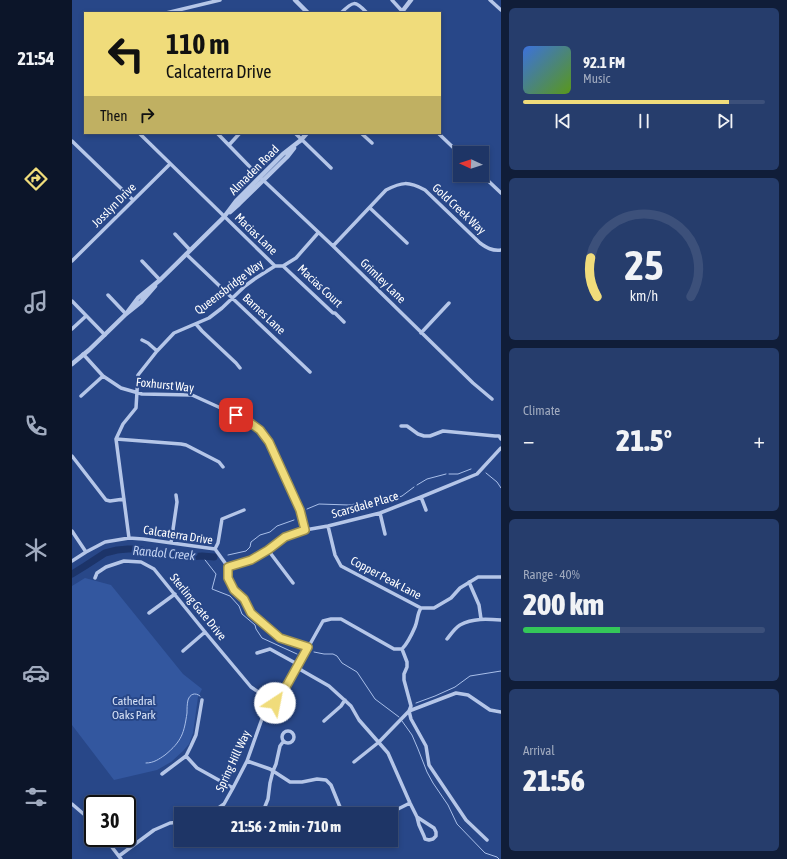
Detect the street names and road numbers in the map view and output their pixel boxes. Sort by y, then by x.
street label: Almaden Road [226,142,282,198]
street label: Josslyn Drive [89,180,139,230]
street label: Gold Creek Way [429,181,489,237]
street label: Macias Lane [232,210,280,258]
street label: Grimley Lane [357,256,409,306]
street label: Queensbridge Way [192,257,266,317]
street label: Macias Court [295,262,346,311]
street label: Barnes Lane [240,291,288,337]
street label: Foxhurst Way [135,375,195,395]
street label: Scarsdale Place [330,489,400,521]
street label: Calcaterra Drive [142,523,214,547]
street label: Copper Peak Lane [348,553,424,603]
street label: Sterling Gate Drive [167,571,229,643]
street label: Spring Hill Way [213,728,253,794]

